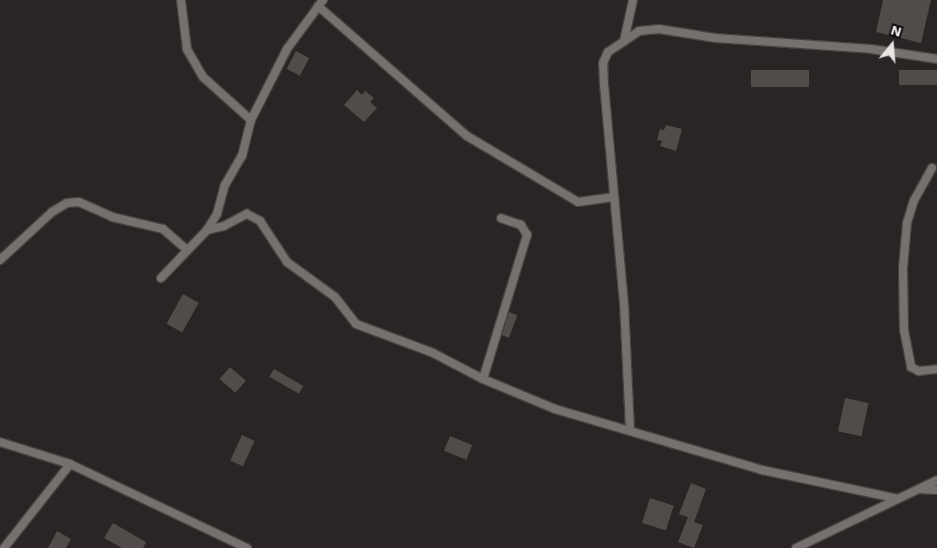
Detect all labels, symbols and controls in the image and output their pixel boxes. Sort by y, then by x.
north arrow [867,20,917,70]
text: N [889,21,904,40]

